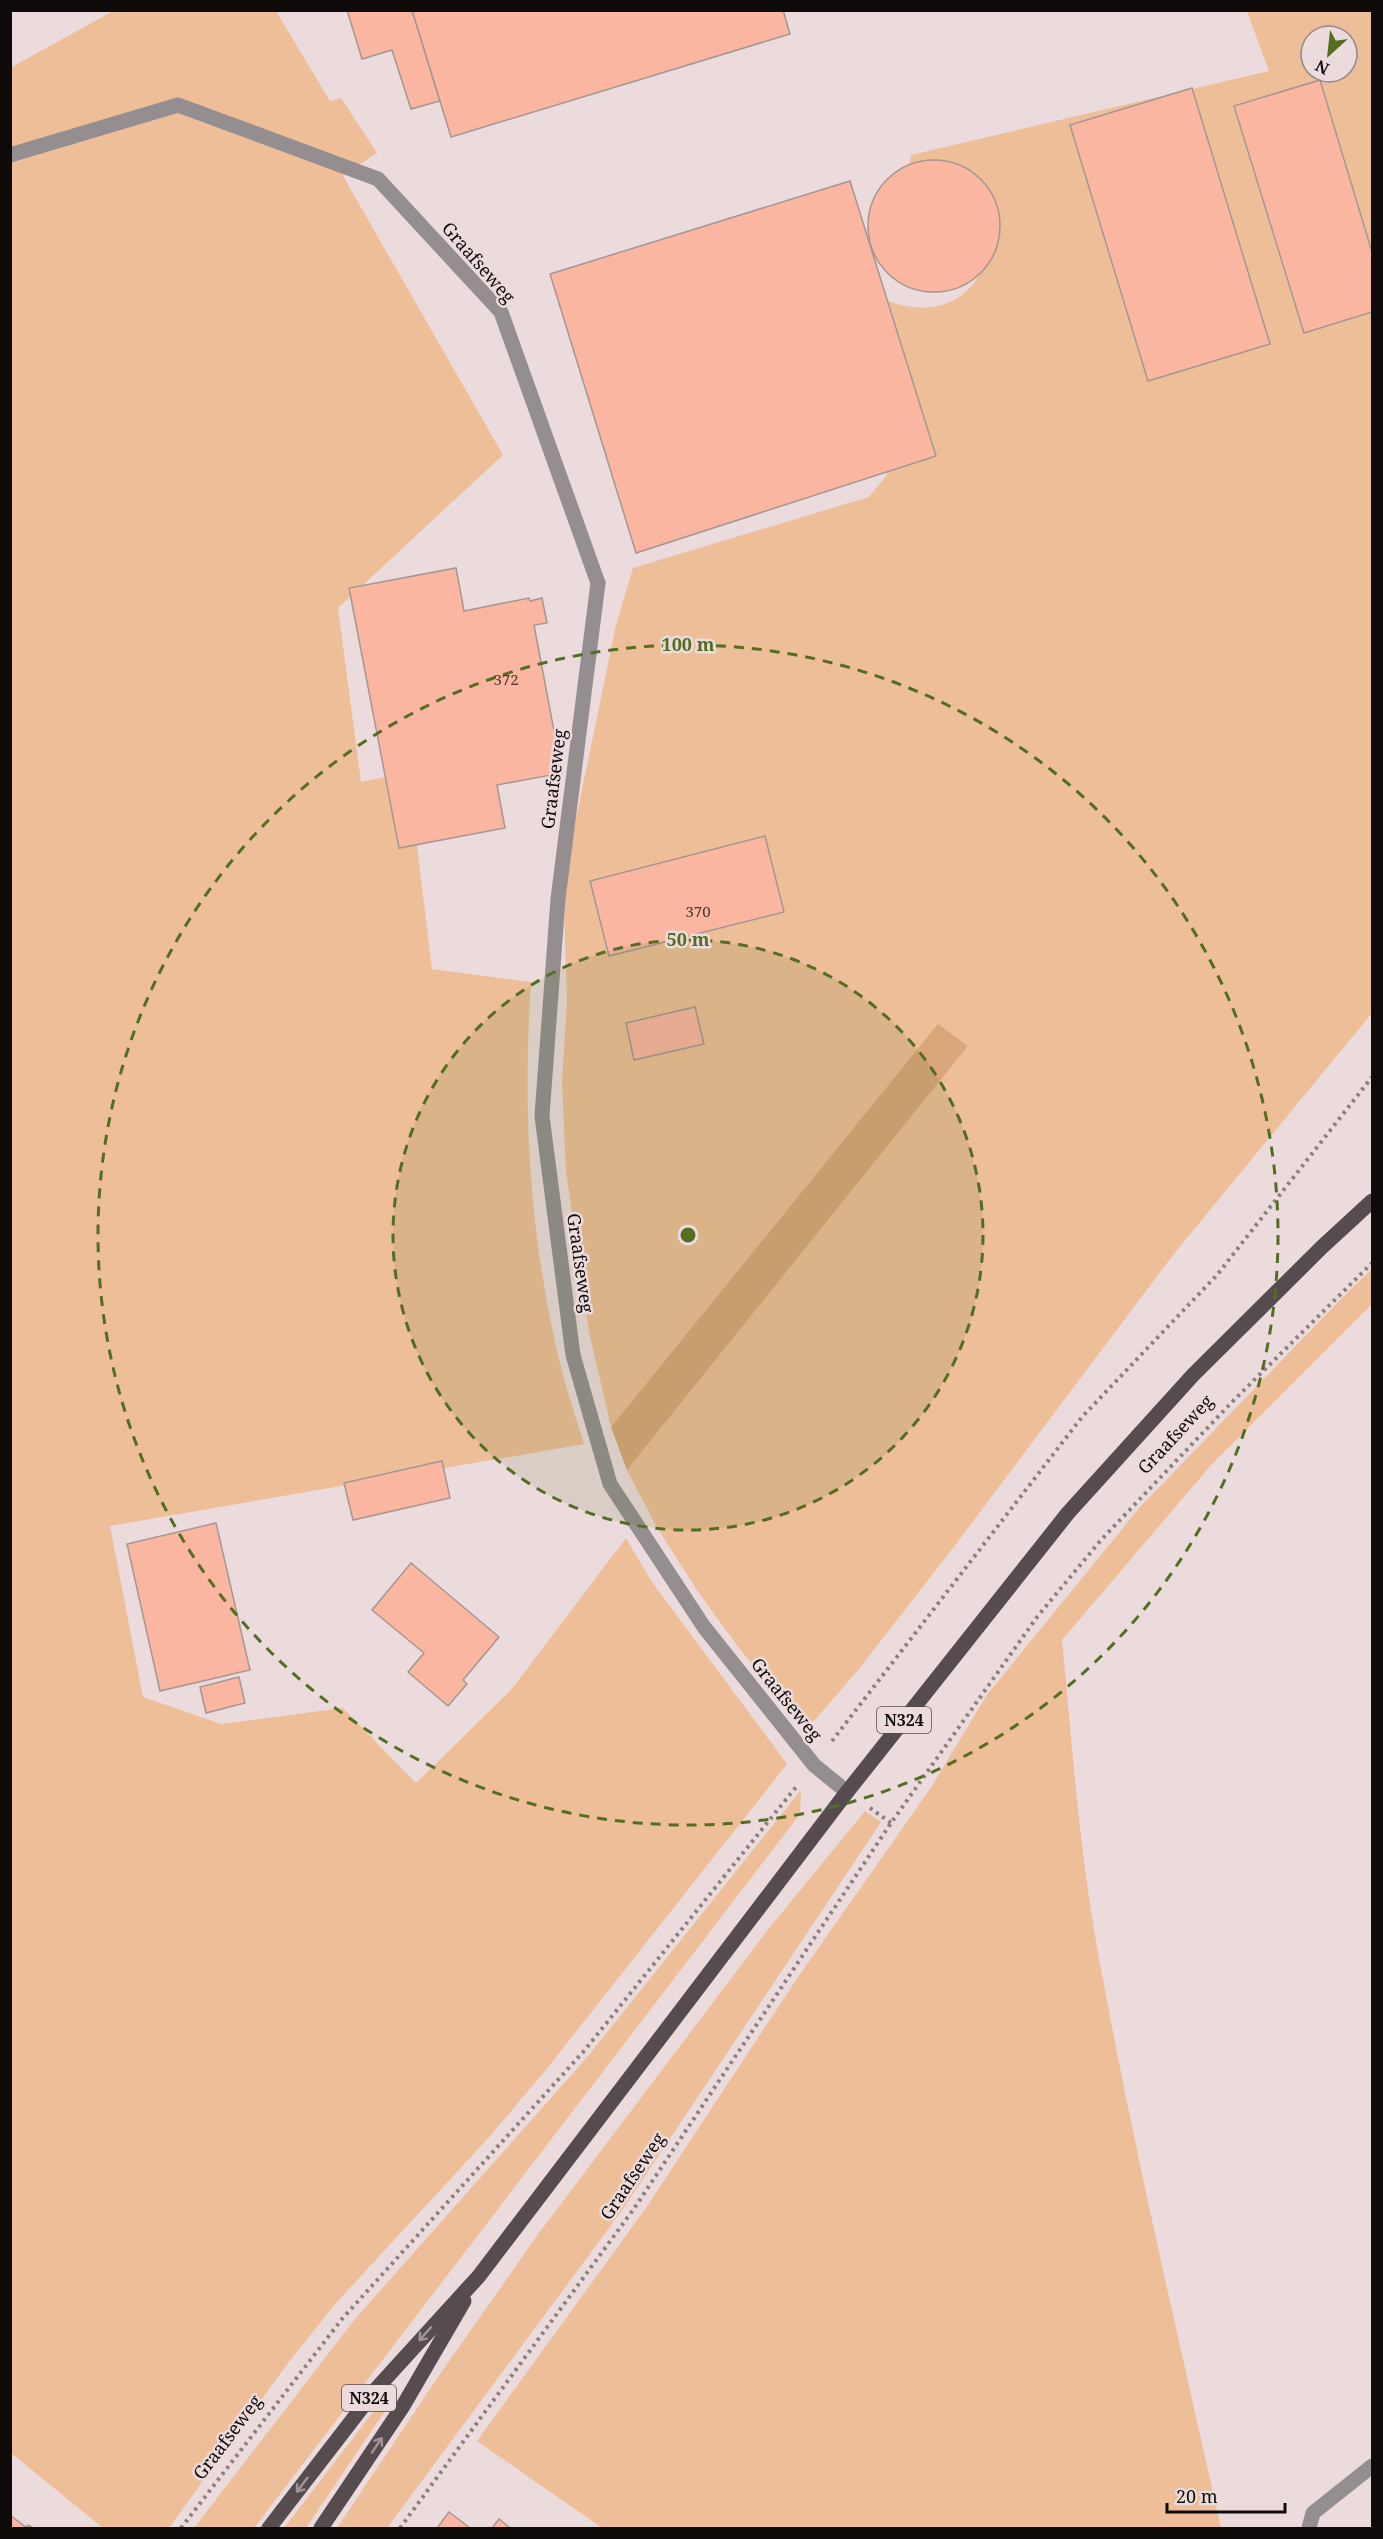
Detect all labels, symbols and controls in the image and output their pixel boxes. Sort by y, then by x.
north arrow [1299,24,1359,84]
text: N [1311,55,1333,80]
street label: Graafseweg [437,216,521,308]
text: 100 m [662,632,715,656]
house number: 372 [493,669,519,689]
street label: Graafseweg [535,727,571,830]
house number: 370 [685,901,711,921]
text: 50 m [667,927,710,951]
street label: Graafseweg [562,1212,600,1315]
centre of rings [678,1225,698,1245]
street label: Graafseweg [1132,1389,1218,1479]
street label: Graafseweg [746,1652,828,1746]
road number: N324 [877,1707,931,1733]
street label: Graafseweg [594,2127,670,2224]
one-way arrow [418,2327,432,2342]
road number: N324 [342,2385,396,2411]
street label: Graafseweg [187,2389,267,2484]
one-way arrow [371,2437,383,2454]
scale bar [1167,2476,1286,2514]
one-way arrow [296,2477,308,2493]
text: 20 m [1176,2484,1218,2508]

